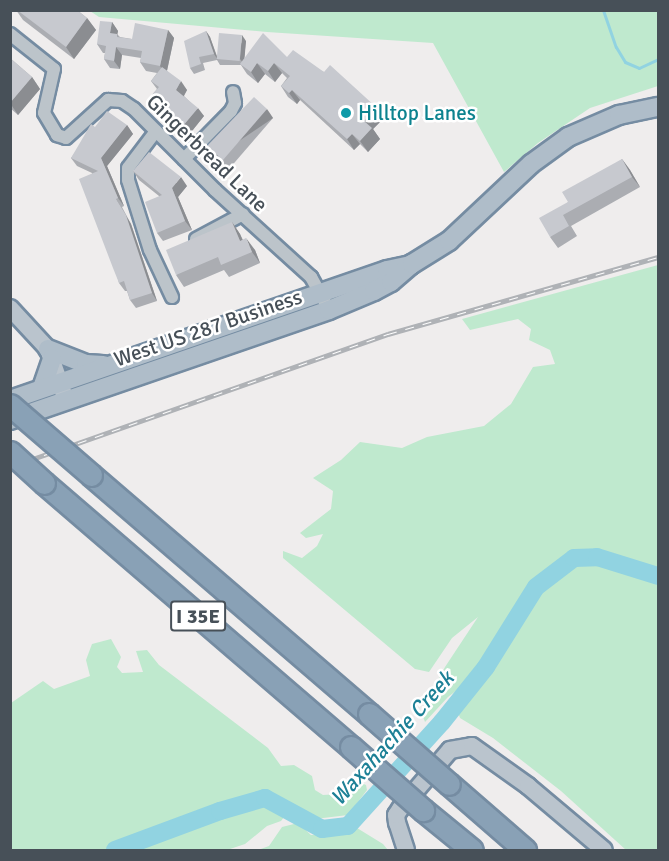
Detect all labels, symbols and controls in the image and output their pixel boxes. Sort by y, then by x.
street label: Gingerbread Lane [141,89,273,217]
place label: Hilltop Lanes [358,100,476,126]
marker: Hilltop Lanes [339,106,353,120]
street label: West US 287 Business [111,284,305,372]
road number: I 35E [170,599,226,633]
water label: Waxahachie Creek [325,665,459,811]

